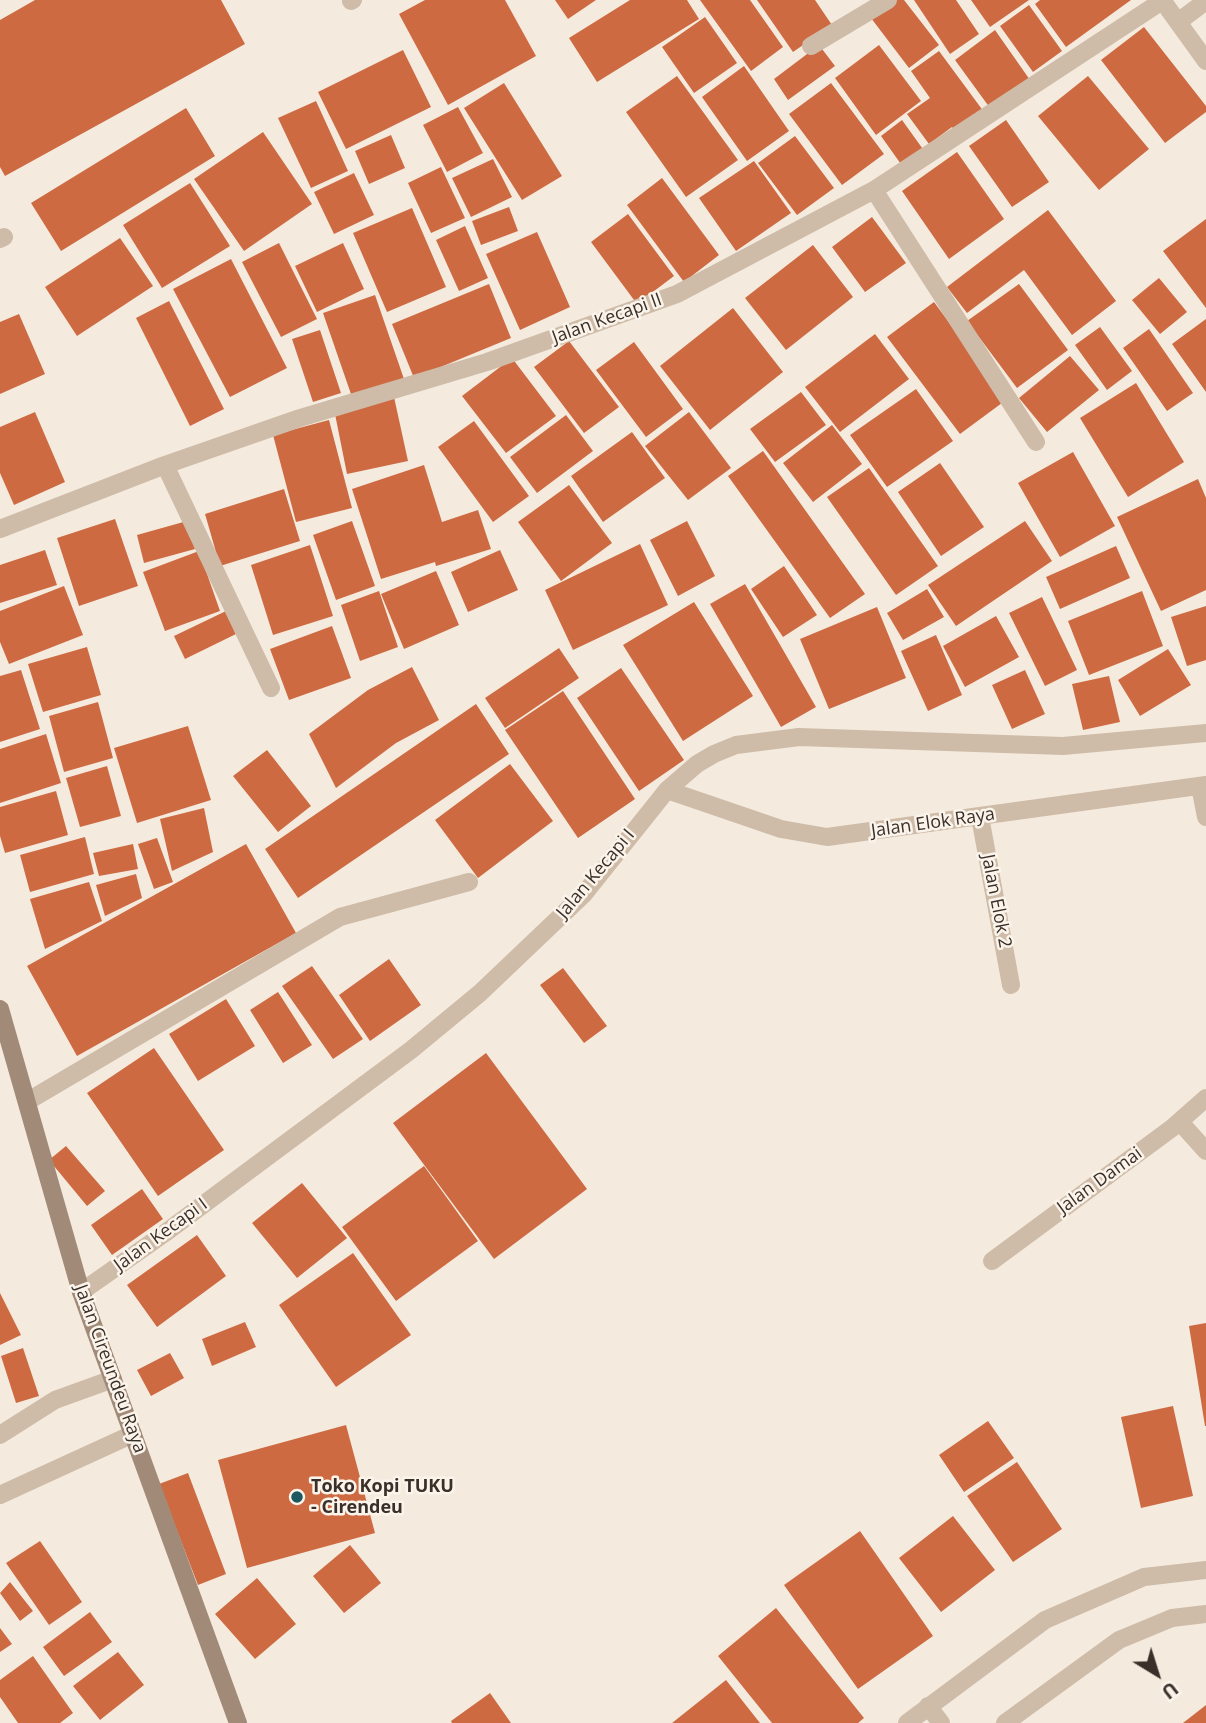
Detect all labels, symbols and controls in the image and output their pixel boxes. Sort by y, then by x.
street label: Jalan Kecapi II [549,289,665,349]
street label: Jalan Elok Raya [870,804,996,842]
street label: Jalan Kecapi I [552,825,640,923]
street label: Jalan Elok 2 [976,852,1016,950]
street label: Jalan Damai [1053,1143,1147,1219]
street label: Jalan Kecapi I [110,1194,212,1276]
street label: Jalan Cireundeu Raya [69,1282,151,1456]
place label: Toko Kopi TUKU - Cirendeu [311,1476,454,1518]
marker: Toko Kopi TUKU - Cirendeu [289,1489,305,1505]
north arrow [1122,1639,1192,1709]
text: U [1156,1676,1184,1705]

